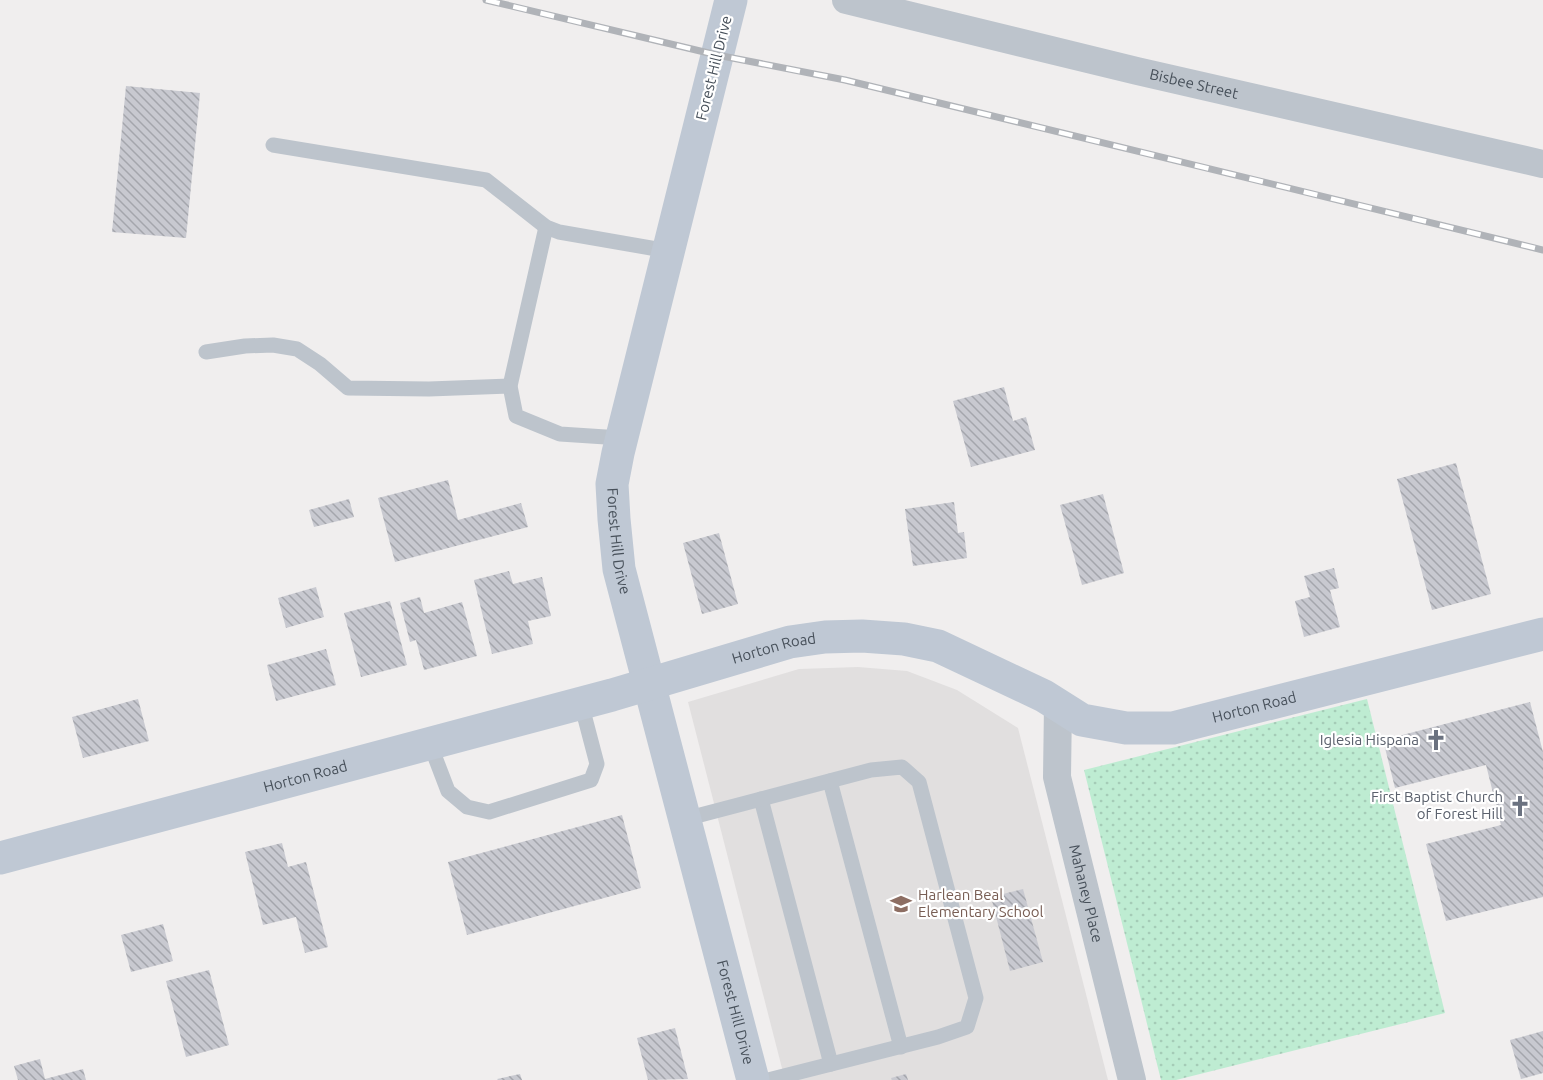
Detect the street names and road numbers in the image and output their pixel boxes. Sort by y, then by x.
street label: Forest Hill Drive [692,14,735,122]
street label: Bisbee Street [1148,65,1240,102]
street label: Forest Hill Drive [604,487,634,596]
street label: Horton Road [730,629,817,667]
street label: Horton Road [1210,688,1298,726]
street label: Horton Road [261,757,349,795]
street label: Mahaney Place [1066,843,1107,944]
street label: Forest Hill Drive [714,958,758,1066]

